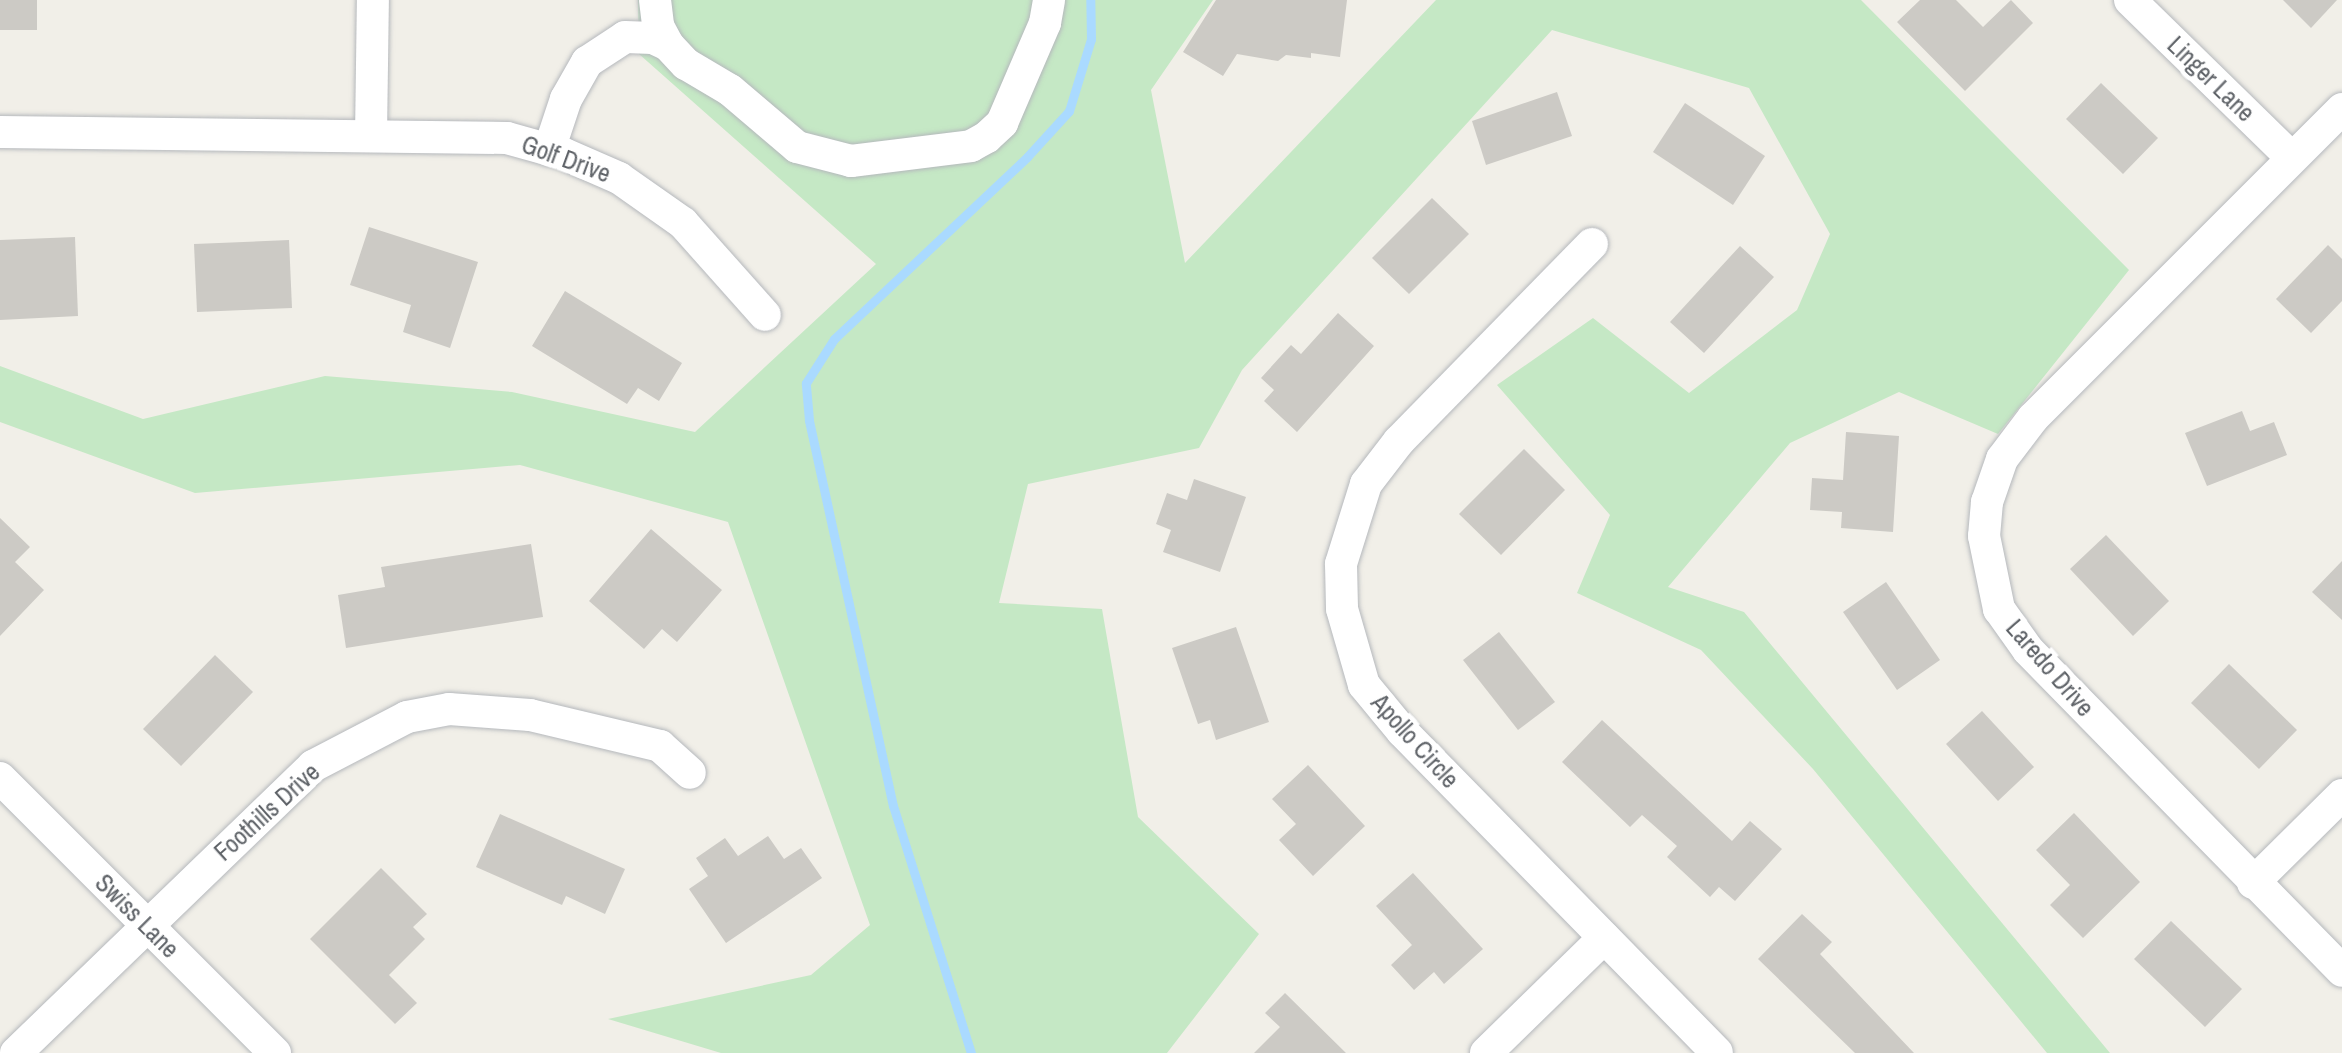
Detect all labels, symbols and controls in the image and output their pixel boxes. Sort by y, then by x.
street label: Linger Lane [2161,30,2261,128]
street label: Golf Drive [518,129,614,189]
street label: Laredo Drive [2000,613,2100,723]
street label: Apollo Circle [1365,688,1465,794]
street label: Foothills Drive [208,757,326,867]
street label: Swiss Lane [89,868,185,964]

